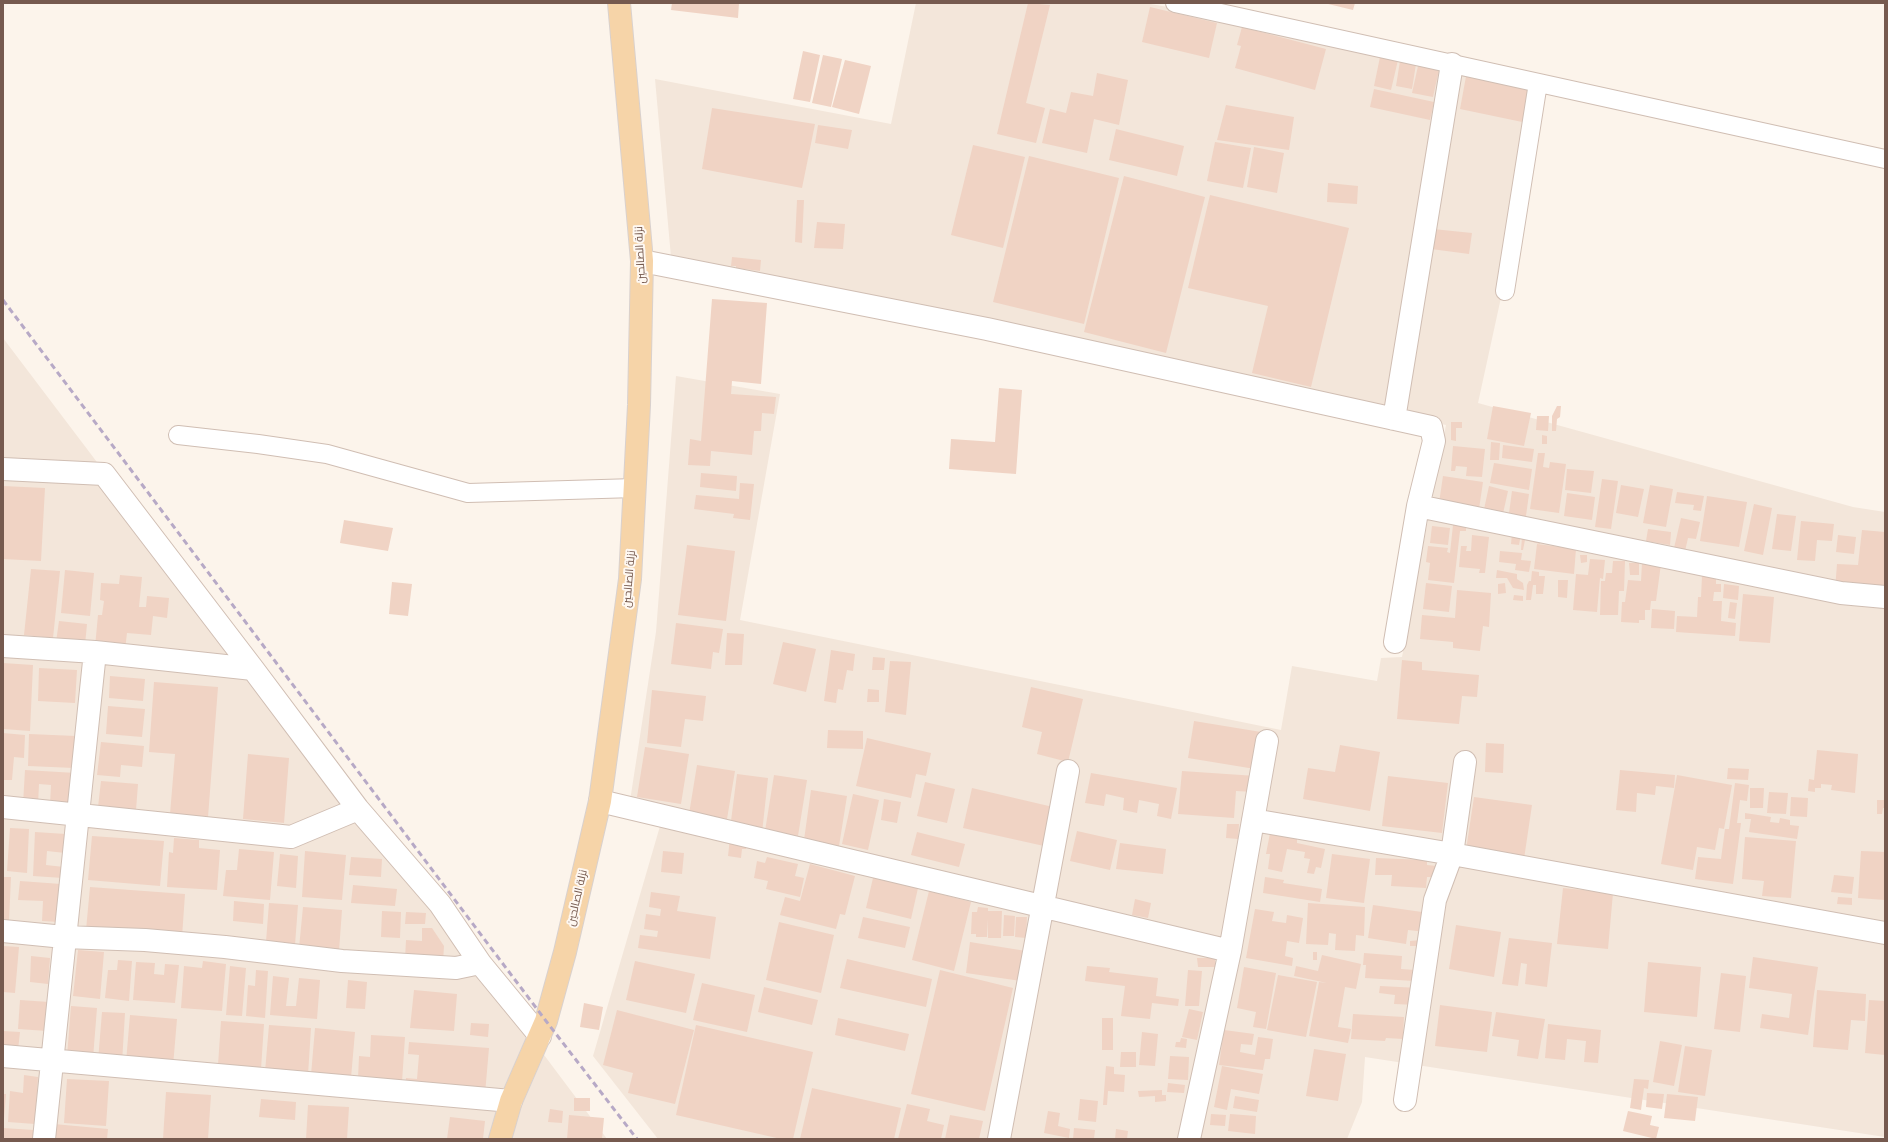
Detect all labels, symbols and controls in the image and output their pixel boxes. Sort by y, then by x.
street label: نزلة الصالحين [632,226,648,284]
street label: نزلة الصالحين [620,550,638,608]
street label: نزلة الصالحين [564,868,590,928]

